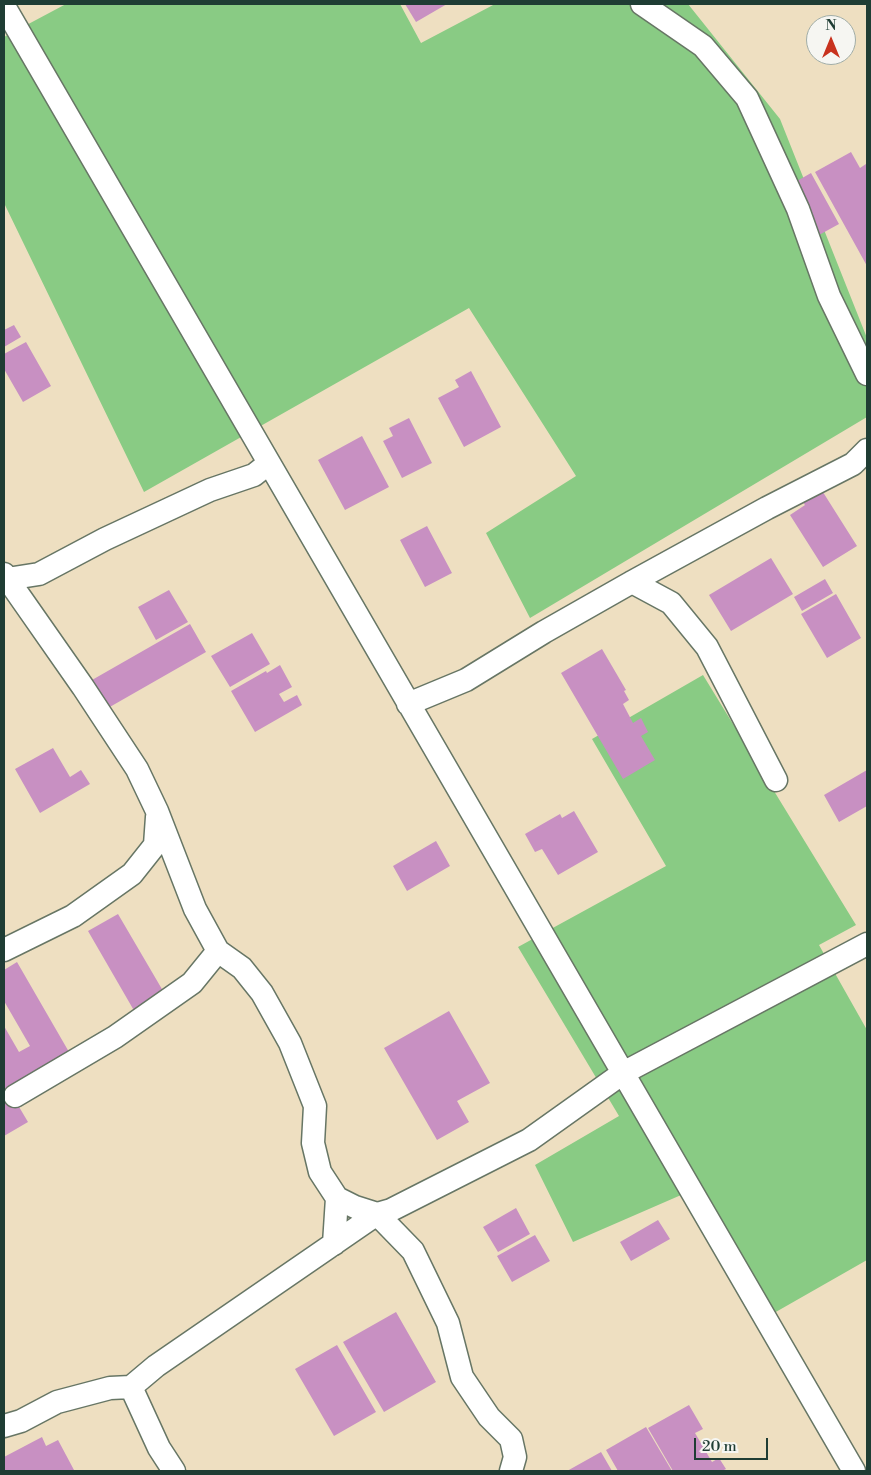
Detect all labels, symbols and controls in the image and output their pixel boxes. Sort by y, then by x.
north arrow [806,15,856,65]
text: N [825,17,837,35]
scale bar [696,1428,770,1460]
text: 20 m [702,1437,737,1456]

